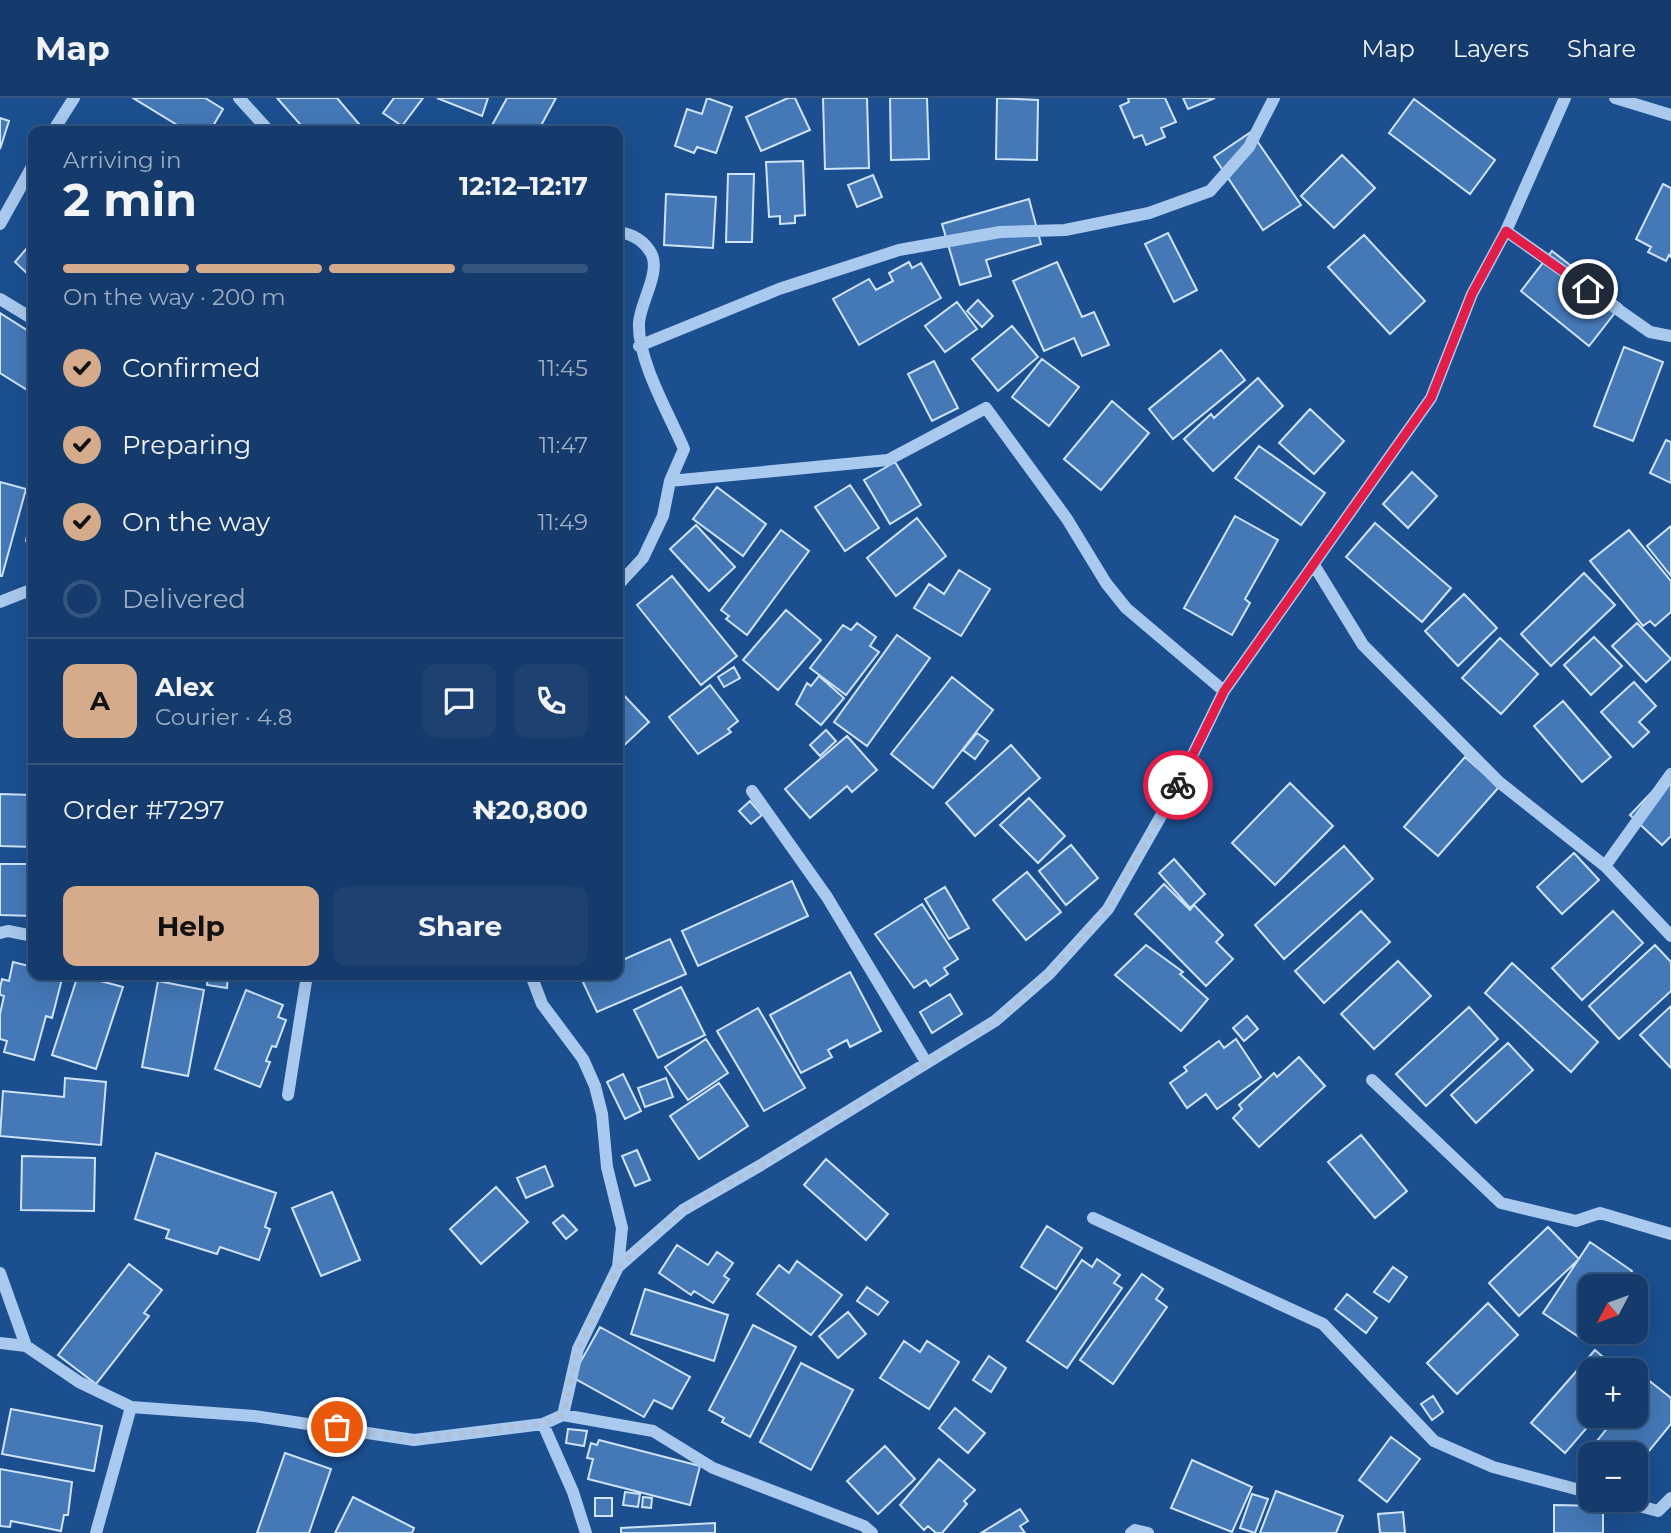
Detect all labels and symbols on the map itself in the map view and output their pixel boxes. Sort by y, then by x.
pin [1558,259,1618,319]
courier [1143,750,1213,820]
north arrow [1578,1274,1648,1344]
pin [307,1397,367,1457]

